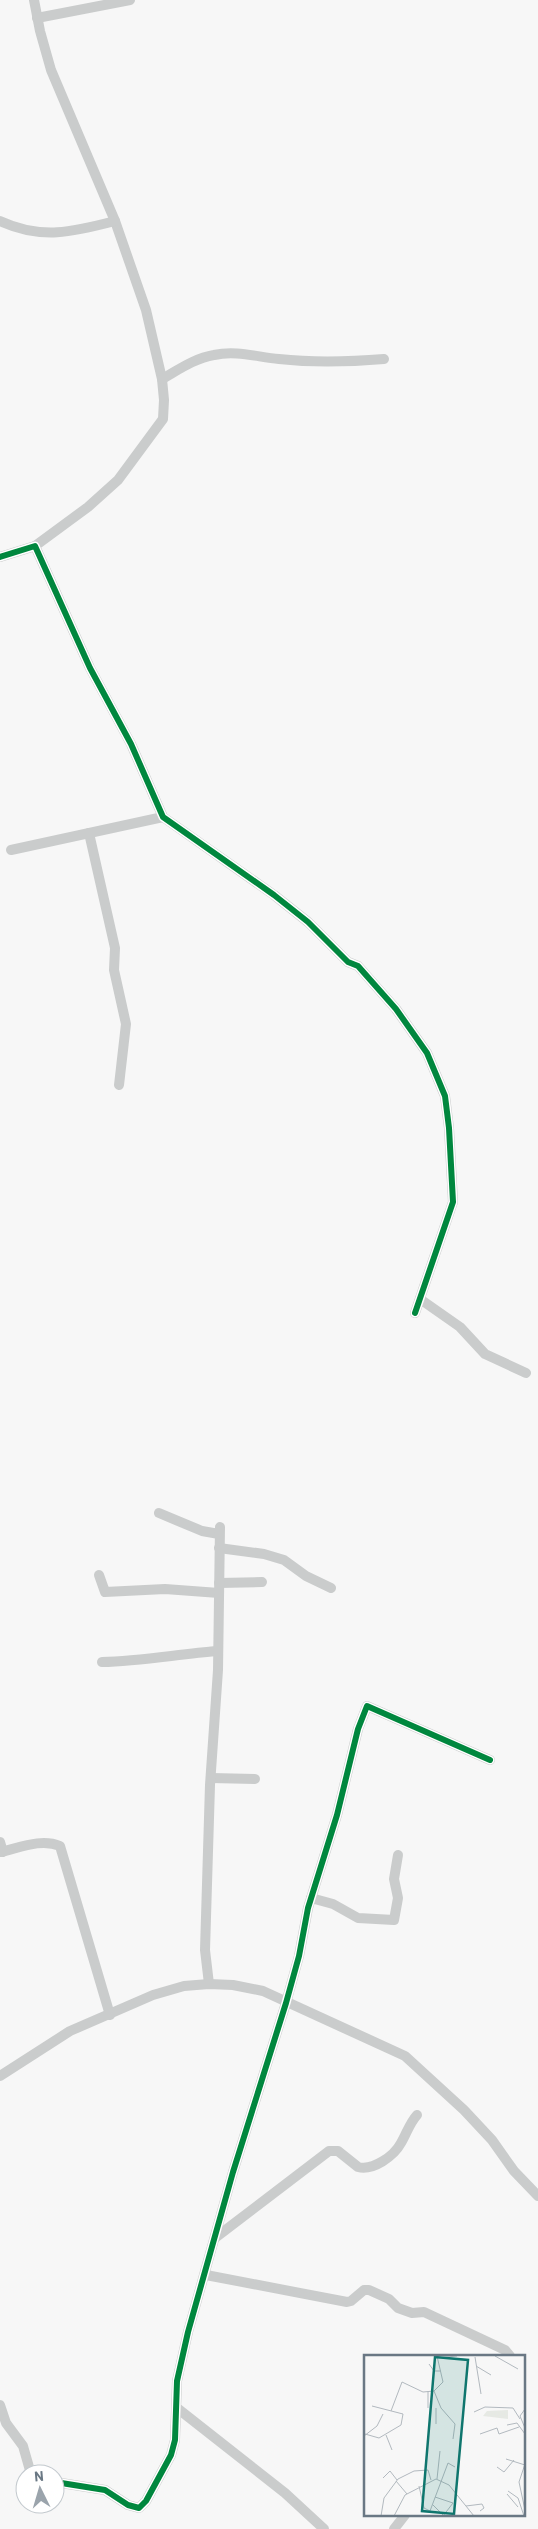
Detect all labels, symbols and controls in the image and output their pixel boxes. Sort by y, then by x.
inset map [364,2355,526,2516]
north arrow [15,2464,65,2514]
text: N [33,2467,44,2484]

